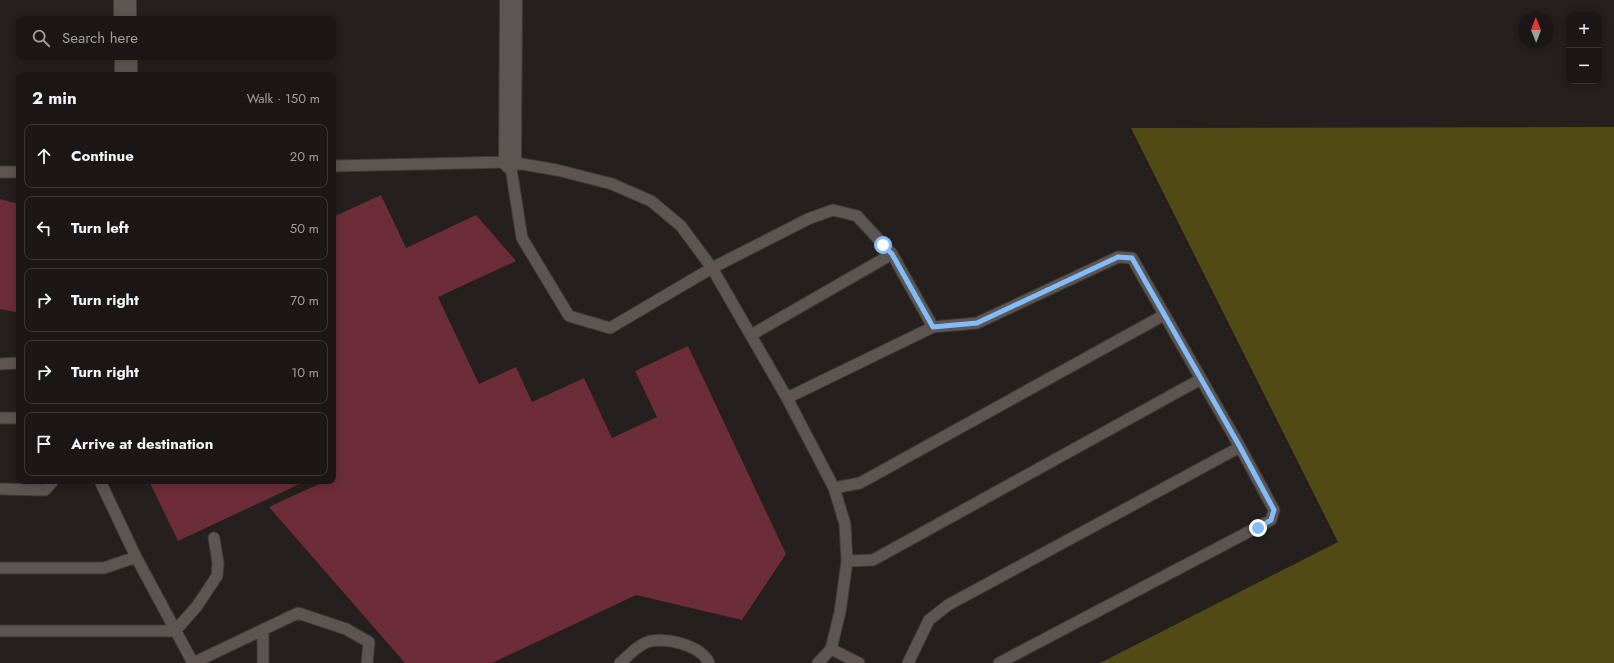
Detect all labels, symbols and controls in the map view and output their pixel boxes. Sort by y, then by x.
north arrow [1518,12,1554,48]
map controls [1566,12,1602,84]
button: + [1566,12,1602,48]
search box [16,16,336,60]
icon: search [30,27,52,49]
text: Search here [62,27,138,49]
button: − [1566,48,1602,84]
text: 2 min [32,86,77,110]
text: Walk · 150 m [247,89,320,108]
icon: ahead [33,145,55,167]
text: Continue [71,145,134,167]
text: 20 m [290,147,319,166]
icon: left [33,217,55,239]
text: Turn left [71,217,129,239]
text: 50 m [290,219,319,238]
route start [874,236,892,254]
icon: right [33,289,55,311]
text: Turn right [71,289,139,311]
text: 70 m [290,291,319,310]
icon: right [33,361,55,383]
text: Turn right [71,361,139,383]
text: 10 m [291,363,319,382]
icon: arrive [33,433,55,455]
text: Arrive at destination [71,433,213,455]
route end [1249,519,1267,537]

